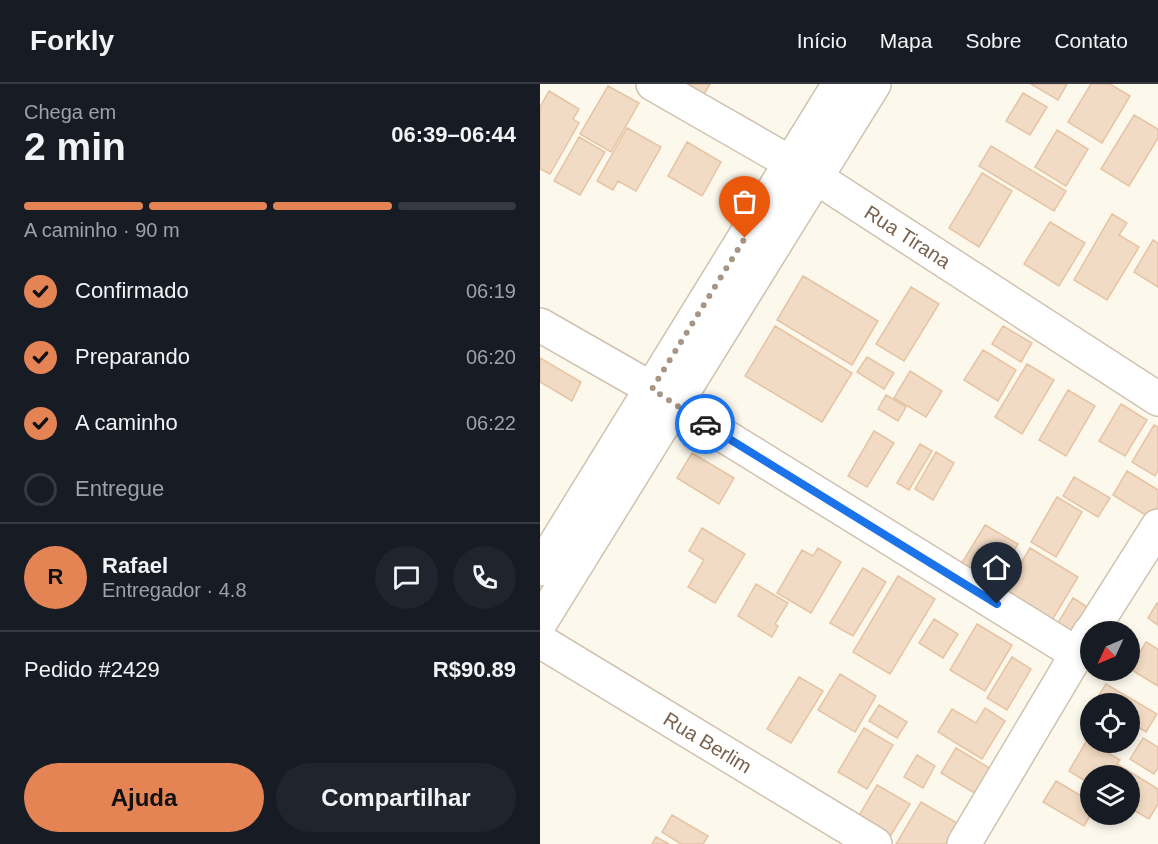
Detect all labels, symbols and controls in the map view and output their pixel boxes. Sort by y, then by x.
text: Forkly [30,25,114,56]
text: Início [797,29,847,52]
text: Mapa [880,29,932,52]
text: Sobre [965,29,1021,52]
text: Contato [1054,29,1128,52]
text: Chega em [24,101,116,123]
text: 06:39–06:44 [391,122,516,147]
text: 2 min [24,125,126,168]
pin [719,176,770,238]
icon: bag [728,185,761,218]
street label: Rua Tirana [861,201,955,273]
text: A caminho · 90 m [24,219,180,241]
icon: check [24,275,57,308]
text: Confirmado [75,278,189,303]
text: 06:19 [466,280,516,302]
icon: check [24,341,57,374]
text: Preparando [75,344,190,369]
text: 06:20 [466,346,516,368]
courier [675,394,735,454]
icon: check [24,407,57,440]
icon: car [689,408,722,441]
text: A caminho [75,410,178,435]
text: 06:22 [466,412,516,434]
text: Entregue [75,476,164,501]
pin [971,542,1022,604]
button: chat [375,546,438,609]
button: phone [453,546,516,609]
icon: home [980,551,1013,584]
text: Rafael [102,553,168,578]
text: R [48,564,63,589]
text: Entregador · 4.8 [102,579,247,601]
north arrow [1080,621,1140,681]
map controls [1080,621,1140,825]
text: Pedido #2429 [24,657,160,682]
text: R$90.89 [433,657,516,682]
button: locate [1080,693,1140,753]
street label: Rua Berlim [660,708,756,778]
button: Ajuda [24,763,264,832]
button: Compartilhar [276,763,516,832]
button: layers [1080,765,1140,825]

